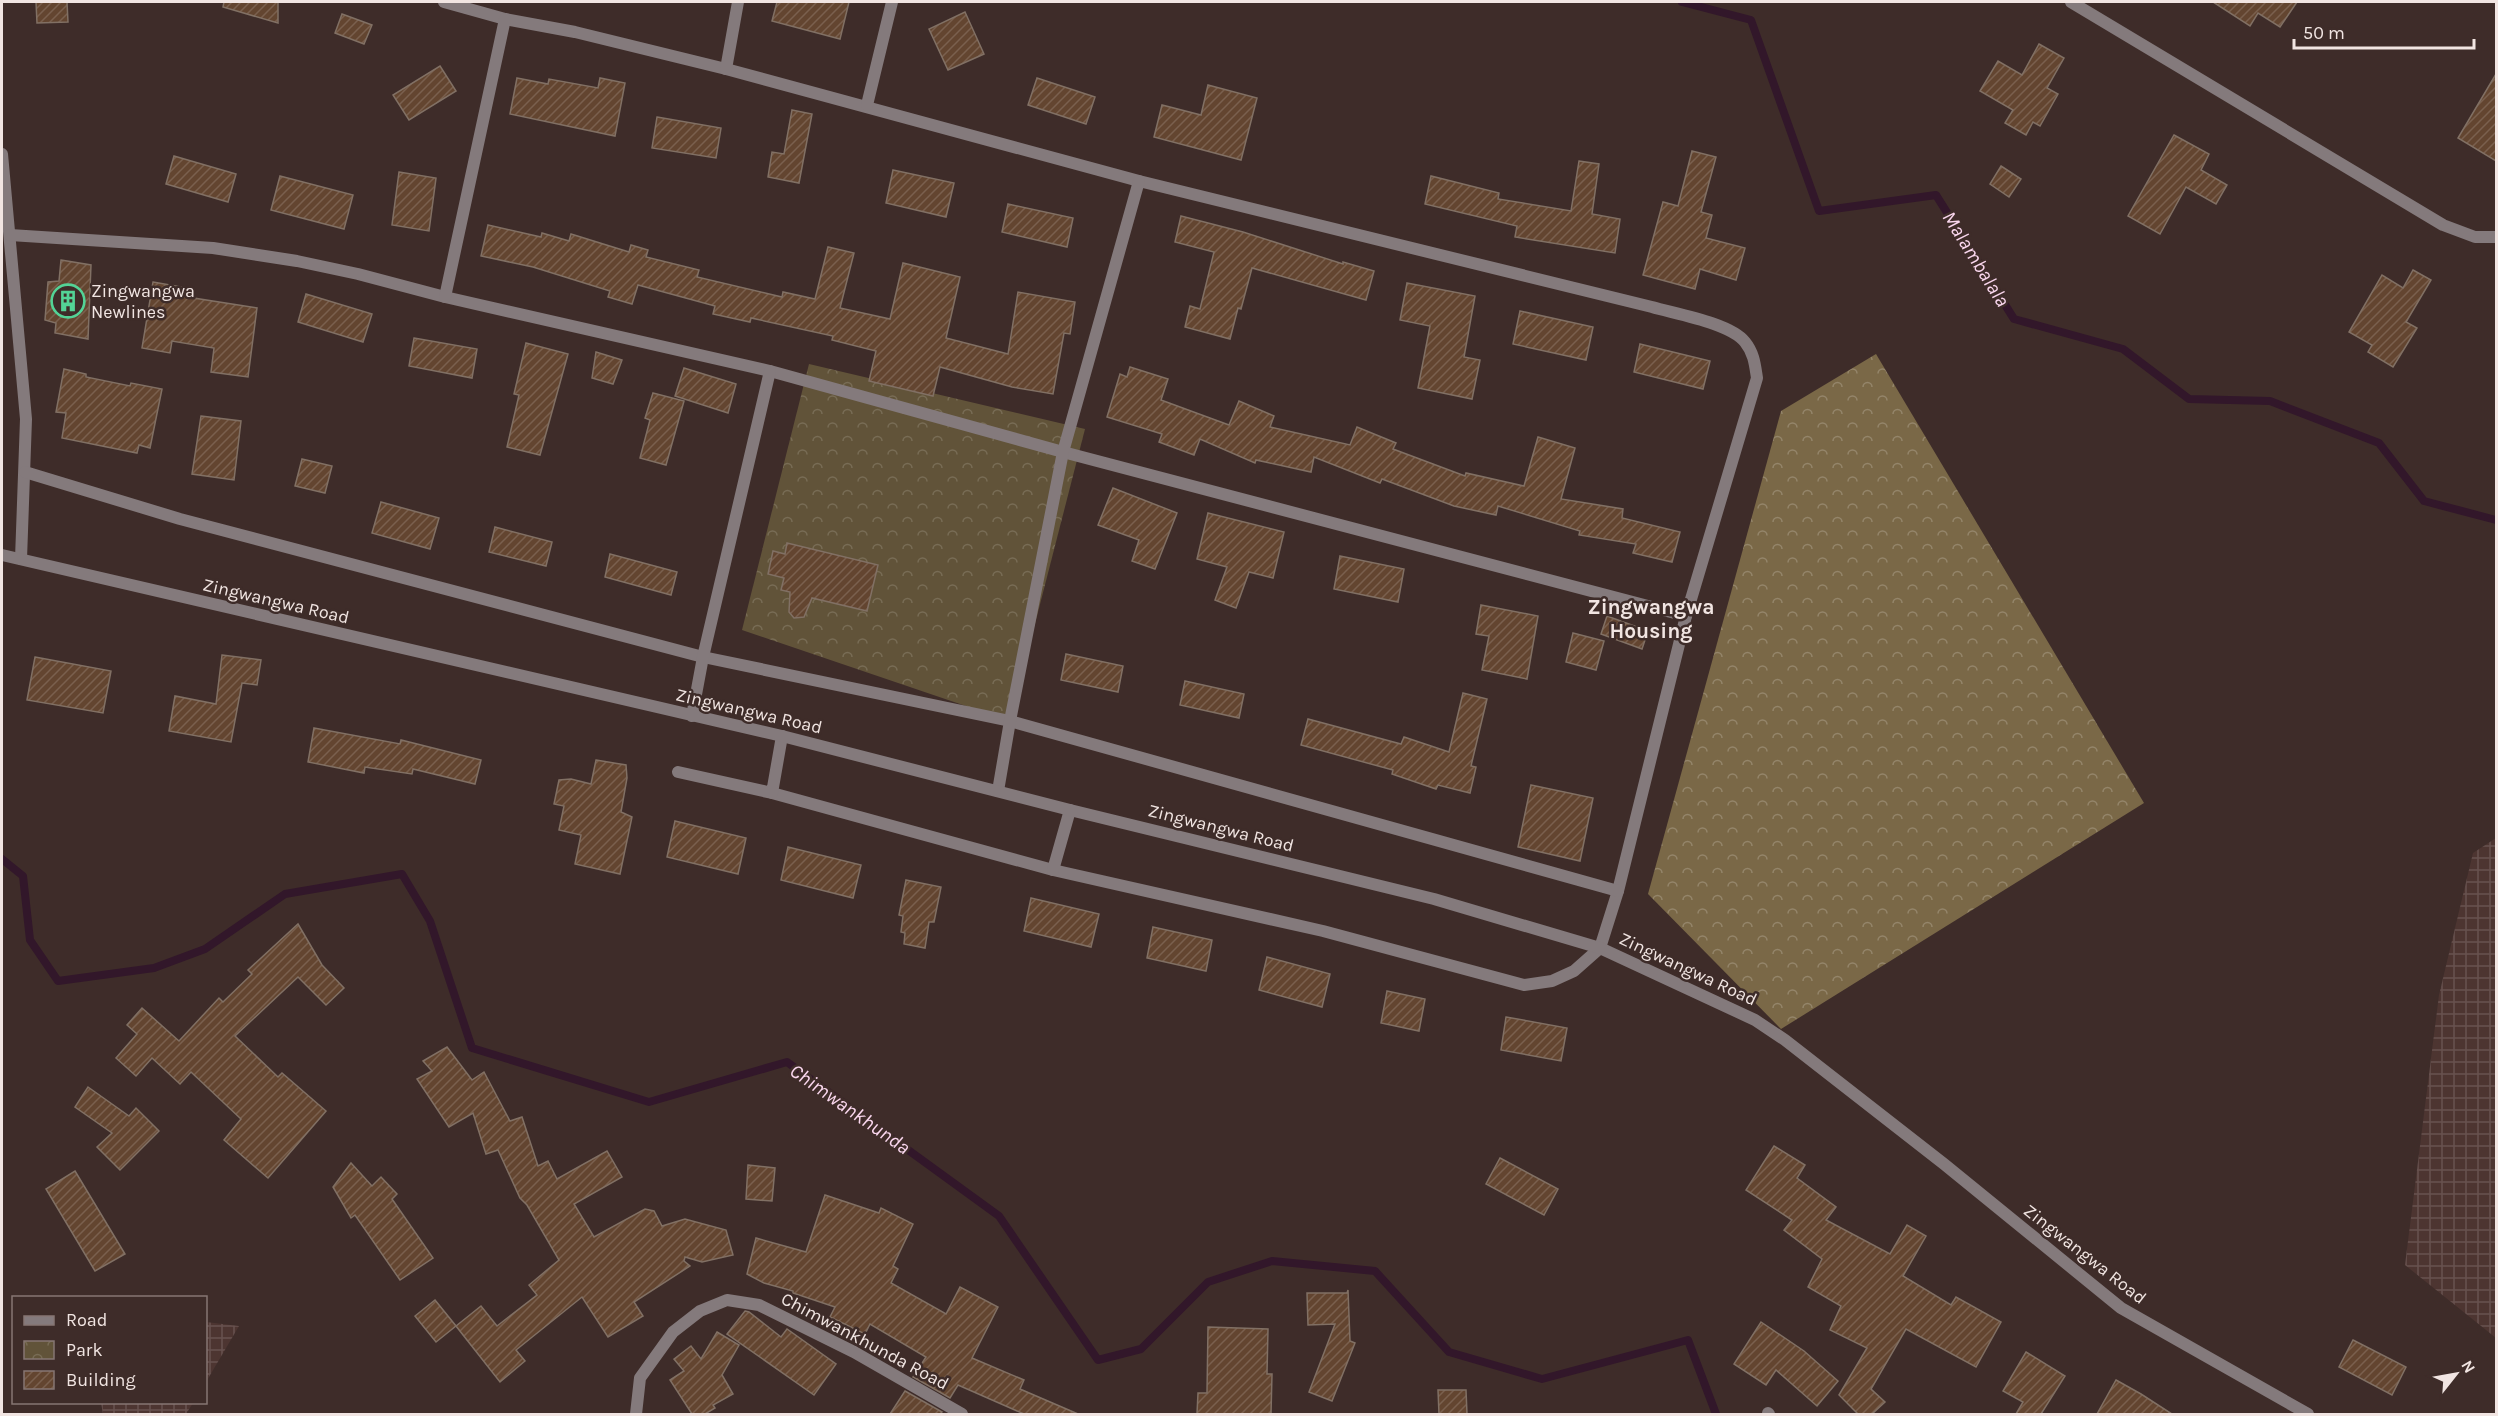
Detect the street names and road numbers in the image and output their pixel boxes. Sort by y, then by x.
street label: Zingwangwa Road [201,573,351,629]
street label: Zingwangwa Road [674,683,824,739]
street label: Zingwangwa Road [1146,799,1296,857]
street label: Zingwangwa Road [1616,927,1760,1011]
street label: Zingwangwa Road [2019,1199,2151,1309]
street label: Chimwankhunda Road [777,1287,953,1395]

